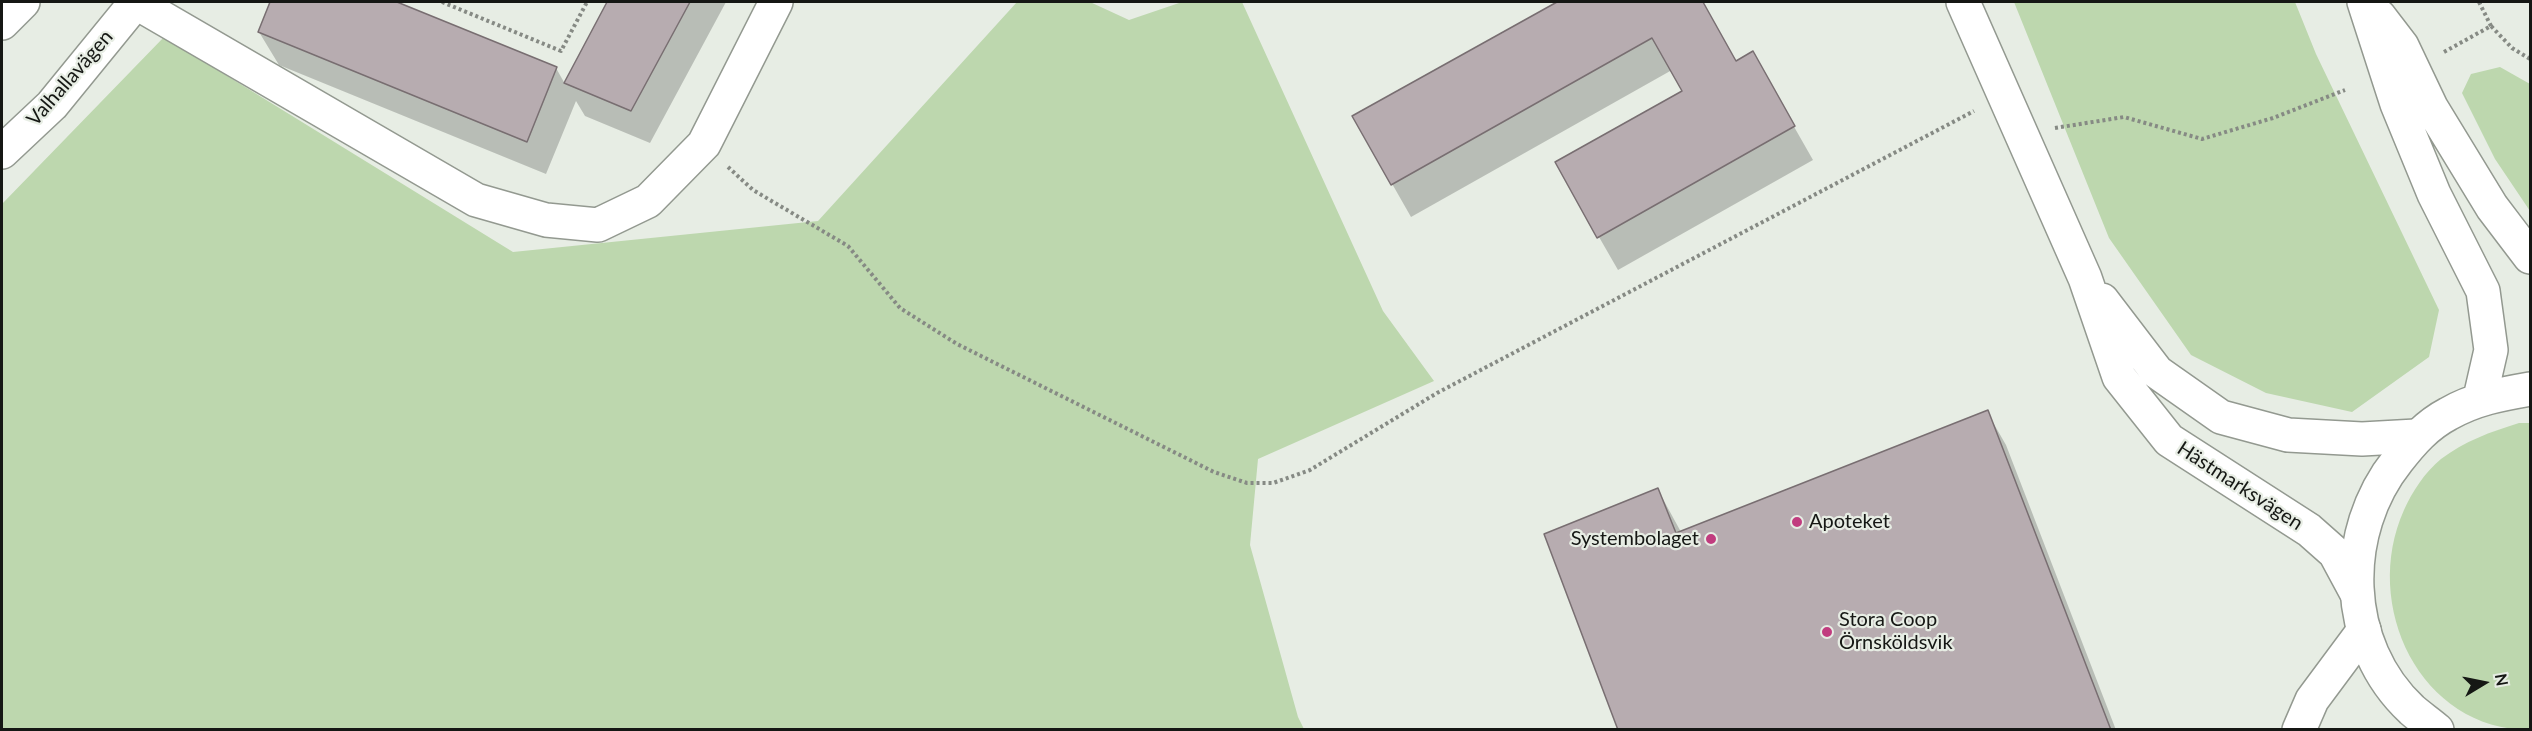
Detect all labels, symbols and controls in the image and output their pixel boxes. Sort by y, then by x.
street label: Valhallavägen [22,25,118,131]
street label: Hästmarksvägen [2173,436,2307,536]
place label: Apoteket [1809,510,1890,534]
marker: Apoteket [1790,515,1804,529]
place label: Systembolaget [1571,527,1699,551]
marker: Systembolaget [1704,532,1718,546]
place label: Stora Coop Örnsköldsvik [1839,608,1953,655]
marker: Stora Coop Örnsköldsvik [1820,625,1834,639]
north arrow [2454,653,2514,713]
text: N [2492,672,2513,687]

